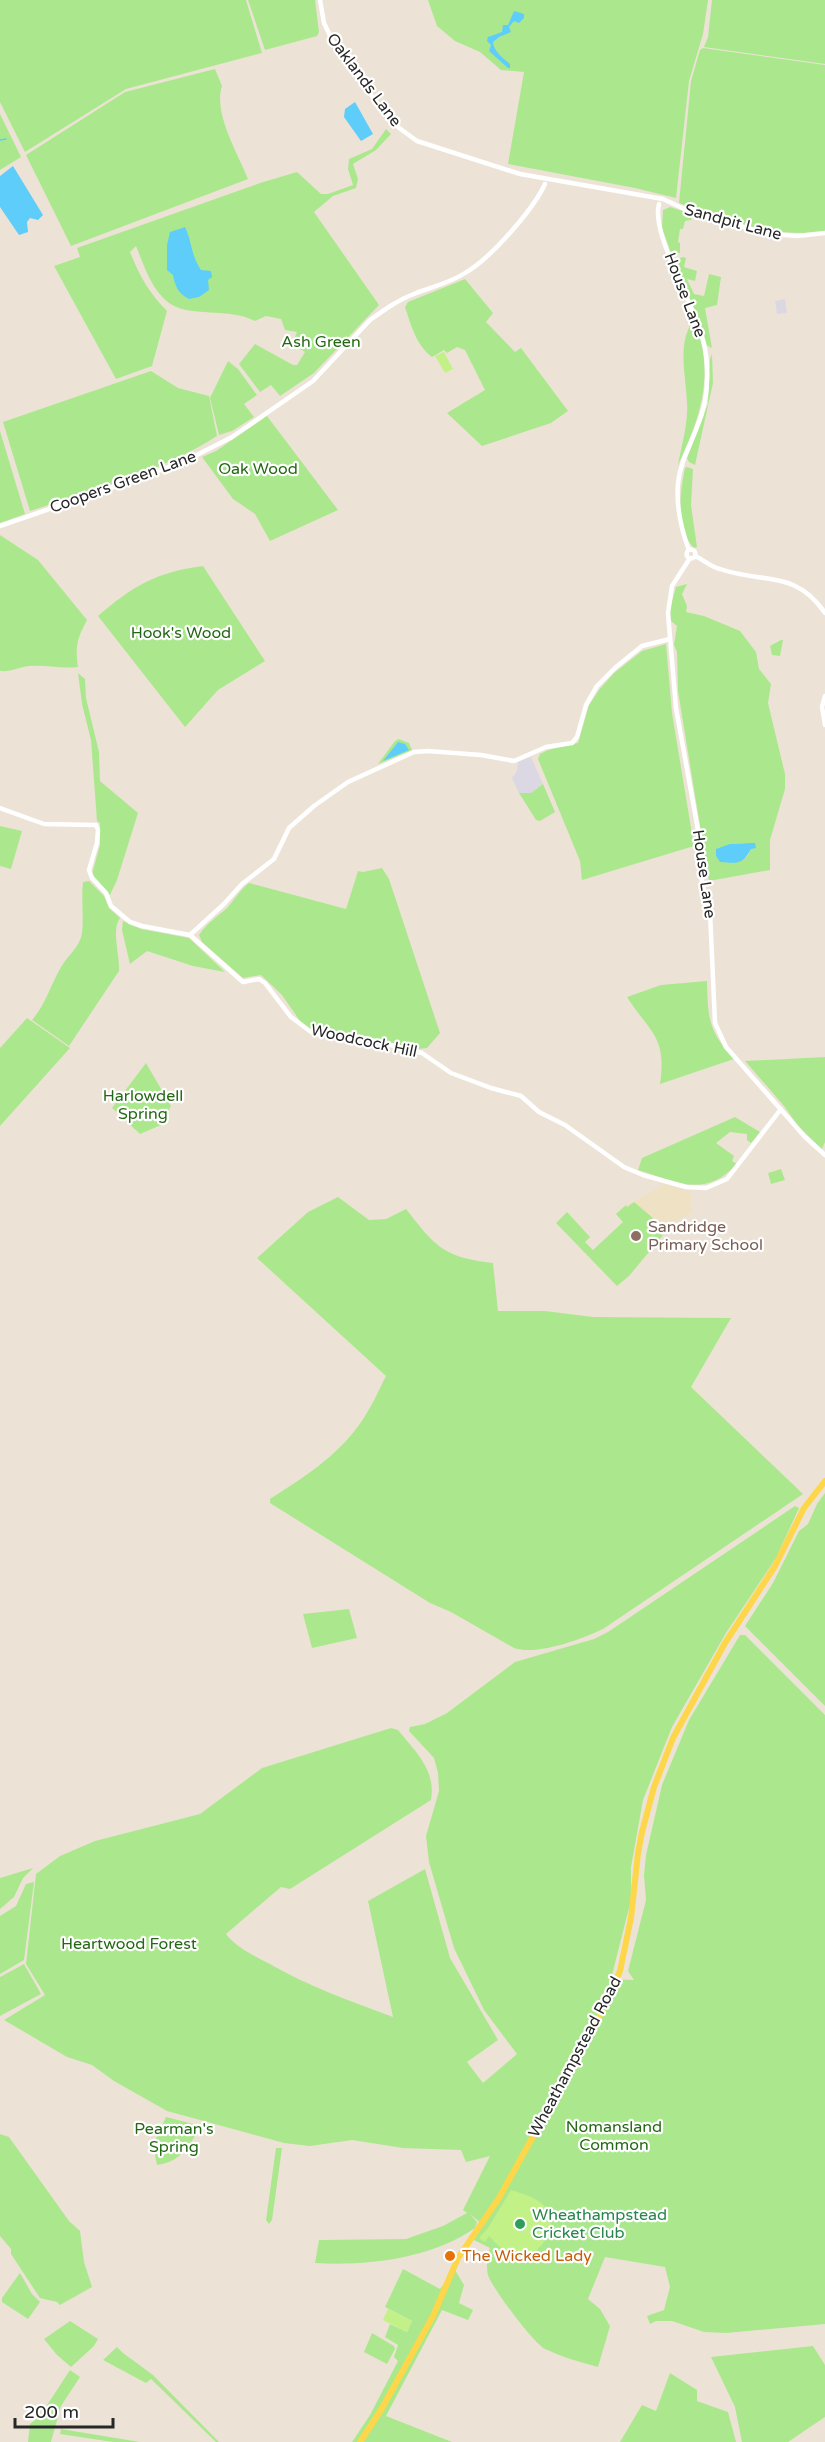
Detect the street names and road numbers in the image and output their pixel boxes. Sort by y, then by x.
street label: Oaklands Lane [322,29,406,131]
street label: Sandpit Lane [682,199,784,245]
street label: House Lane [660,250,710,340]
street label: Coopers Green Lane [47,446,199,518]
street label: House Lane [688,828,720,920]
street label: Woodcock Hill [309,1020,419,1062]
street label: Wheathampstead Road [524,1973,626,2141]

